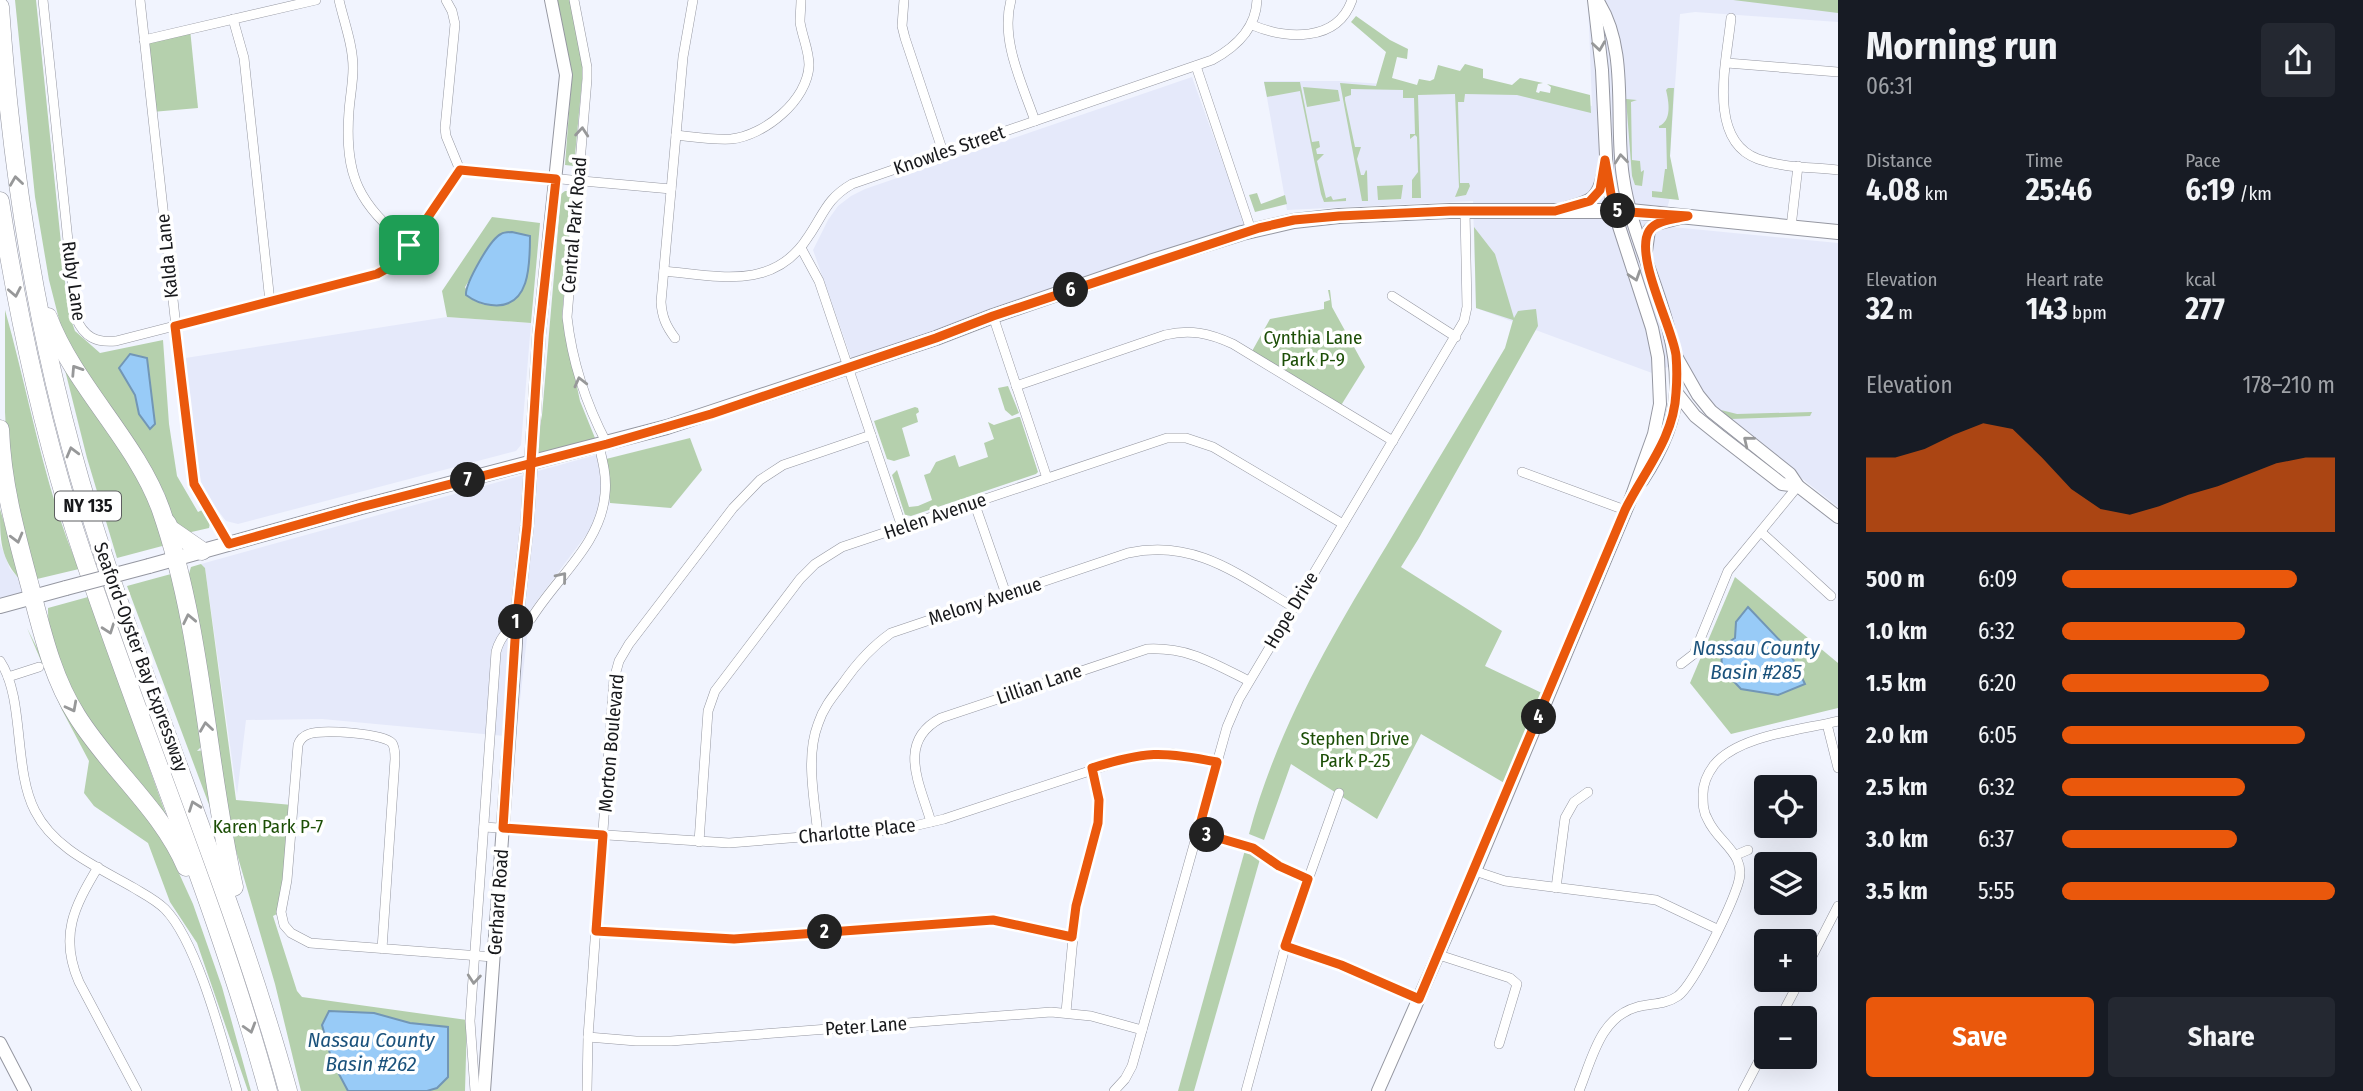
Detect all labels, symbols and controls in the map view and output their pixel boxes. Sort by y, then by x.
text: Morning run [1866,23,2058,69]
button: share [2261,23,2335,97]
one-way arrow [1592,40,1607,52]
text: 06:31 [1866,72,1913,100]
street label: Knowles Street [890,120,1008,180]
one-way arrow [574,126,589,137]
text: Distance [1866,149,1933,172]
text: Time [2026,149,2063,172]
text: Pace [2185,149,2221,172]
one-way arrow [1613,153,1628,165]
street label: Central Park Road [557,156,591,294]
text: 4.08 [1866,172,1920,208]
text: 25:46 [2026,172,2092,208]
text: 6:19 [2185,172,2235,208]
one-way arrow [9,175,24,187]
text: km [1920,182,1948,205]
text: /km [2235,182,2272,205]
pin: 5 [1600,194,1636,228]
text: 5 [1613,199,1622,222]
street label: Kalda Lane [151,213,183,299]
pin [379,215,439,275]
icon: arrive [390,226,428,264]
street label: Ruby Lane [57,240,91,322]
text: Elevation [1866,268,1938,291]
text: Heart rate [2026,268,2104,291]
text: kcal [2185,268,2216,291]
one-way arrow [1627,269,1641,282]
pin: 6 [1054,272,1088,308]
text: 6 [1066,278,1075,301]
one-way arrow [7,286,22,298]
text: 32 [1866,291,1894,327]
text: 143 [2026,291,2068,327]
text: 277 [2185,291,2225,327]
text: m [1894,301,1913,324]
text: bpm [2068,301,2107,324]
park label: Cynthia Lane Park P-9 [1264,326,1362,371]
one-way arrow [71,365,84,378]
text: Elevation [1866,371,1953,399]
text: 178–210 m [2242,371,2335,399]
one-way arrow [574,376,588,388]
one-way arrow [1743,437,1756,449]
one-way arrow [66,446,81,458]
pin: 7 [450,462,486,498]
text: 7 [463,468,472,491]
street label: Helen Avenue [881,488,989,544]
road number: NY 135 [55,492,121,520]
one-way arrow [9,532,24,544]
street label: Seaford-Oyster Bay Expressway [89,539,193,775]
text: 500 m [1866,565,1925,593]
text: 6:09 [1978,565,2017,593]
street label: Hope Drive [1259,567,1323,653]
one-way arrow [553,572,566,584]
street label: Melony Avenue [925,572,1045,630]
pin: 1 [498,604,534,640]
text: 1 [511,610,520,633]
one-way arrow [182,613,197,625]
text: 1.0 km [1866,617,1927,645]
text: 6:32 [1978,617,2015,645]
one-way arrow [101,622,115,634]
water label: Nassau County Basin #285 [1693,635,1820,685]
street label: Lillian Lane [993,659,1085,709]
text: 1.5 km [1866,669,1927,697]
text: 6:20 [1978,669,2016,697]
street label: Morton Boulevard [593,673,629,813]
one-way arrow [64,700,77,713]
pin: 4 [1522,700,1556,734]
text: 4 [1534,705,1543,728]
one-way arrow [198,721,213,733]
text: 2.0 km [1866,721,1928,749]
text: 6:05 [1978,721,2017,749]
park label: Stephen Drive Park P-25 [1301,727,1409,772]
text: 2.5 km [1866,773,1927,801]
text: 6:32 [1978,773,2015,801]
map controls [1754,775,1817,1069]
button: locate [1754,775,1817,838]
one-way arrow [188,800,202,812]
street label: Charlotte Place [797,813,917,849]
park label: Karen Park P-7 [213,815,324,838]
pin: 3 [1190,818,1224,852]
text: 3 [1202,823,1211,846]
text: 3.0 km [1866,825,1928,853]
text: 6:37 [1978,825,2014,853]
street label: Gerhard Road [483,848,513,956]
button: layers [1754,852,1817,915]
text: 3.5 km [1866,877,1928,905]
text: 5:55 [1978,877,2015,905]
pin: 2 [808,914,842,950]
text: 2 [820,920,829,943]
button: + [1754,929,1817,992]
one-way arrow [467,974,482,985]
button: Save [1866,997,2094,1077]
button: Share [2108,997,2335,1077]
button: − [1754,1006,1817,1069]
street label: Peter Lane [824,1012,908,1040]
one-way arrow [242,1022,257,1034]
water label: Nassau County Basin #262 [308,1027,435,1077]

